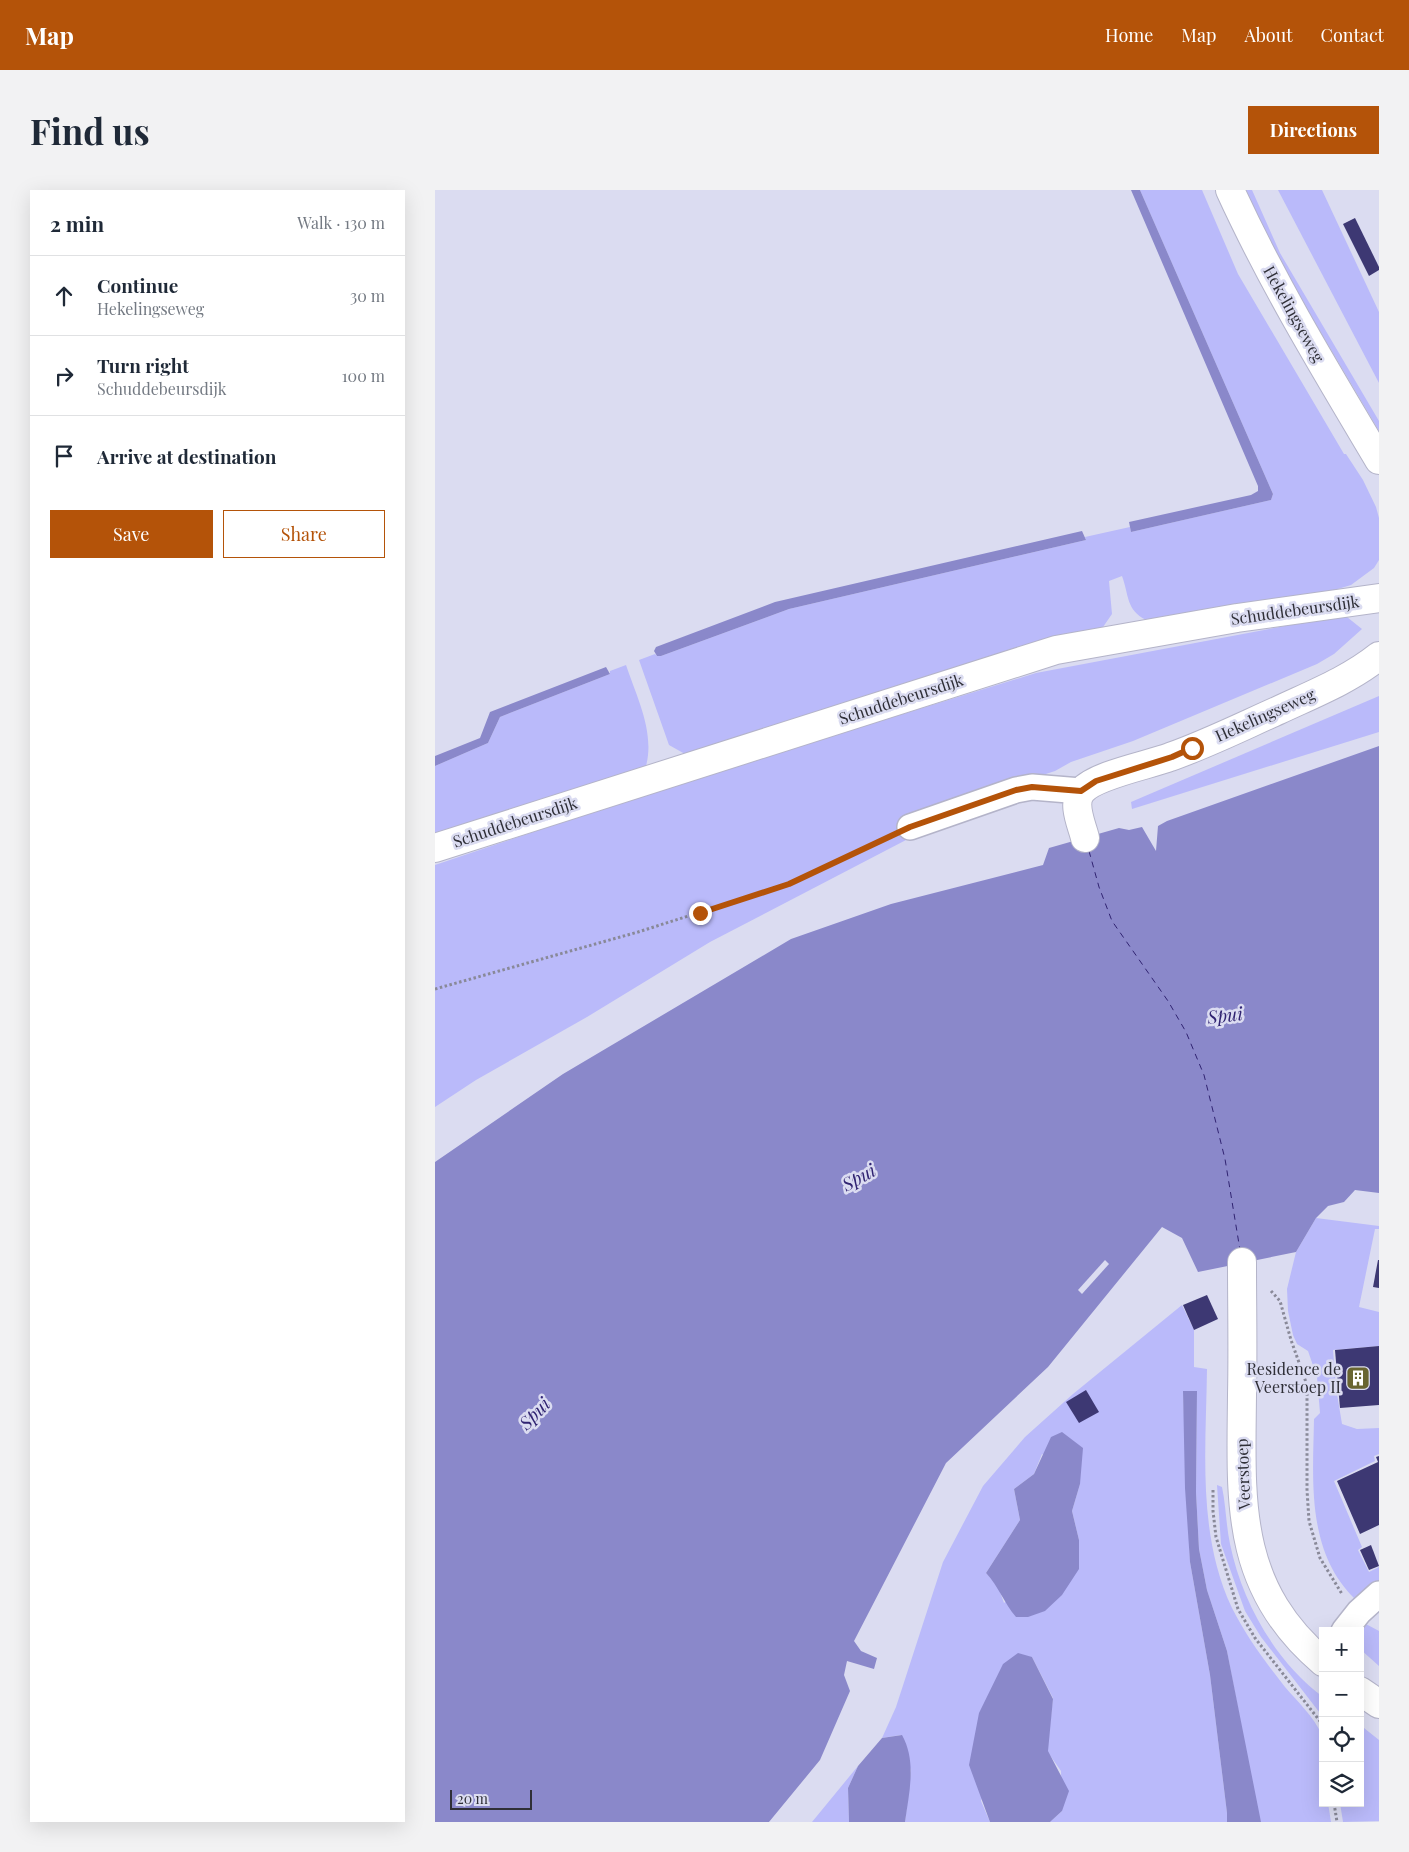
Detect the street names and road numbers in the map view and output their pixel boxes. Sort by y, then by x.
street label: Hekelingseweg [1259,262,1330,366]
street label: Schuddebeursdijk [1229,590,1361,629]
street label: Schuddebeursdijk [836,668,966,729]
street label: Hekelingseweg [1212,683,1319,746]
street label: Schuddebeursdijk [450,791,580,852]
street label: Veerstoep [1231,1438,1254,1511]

